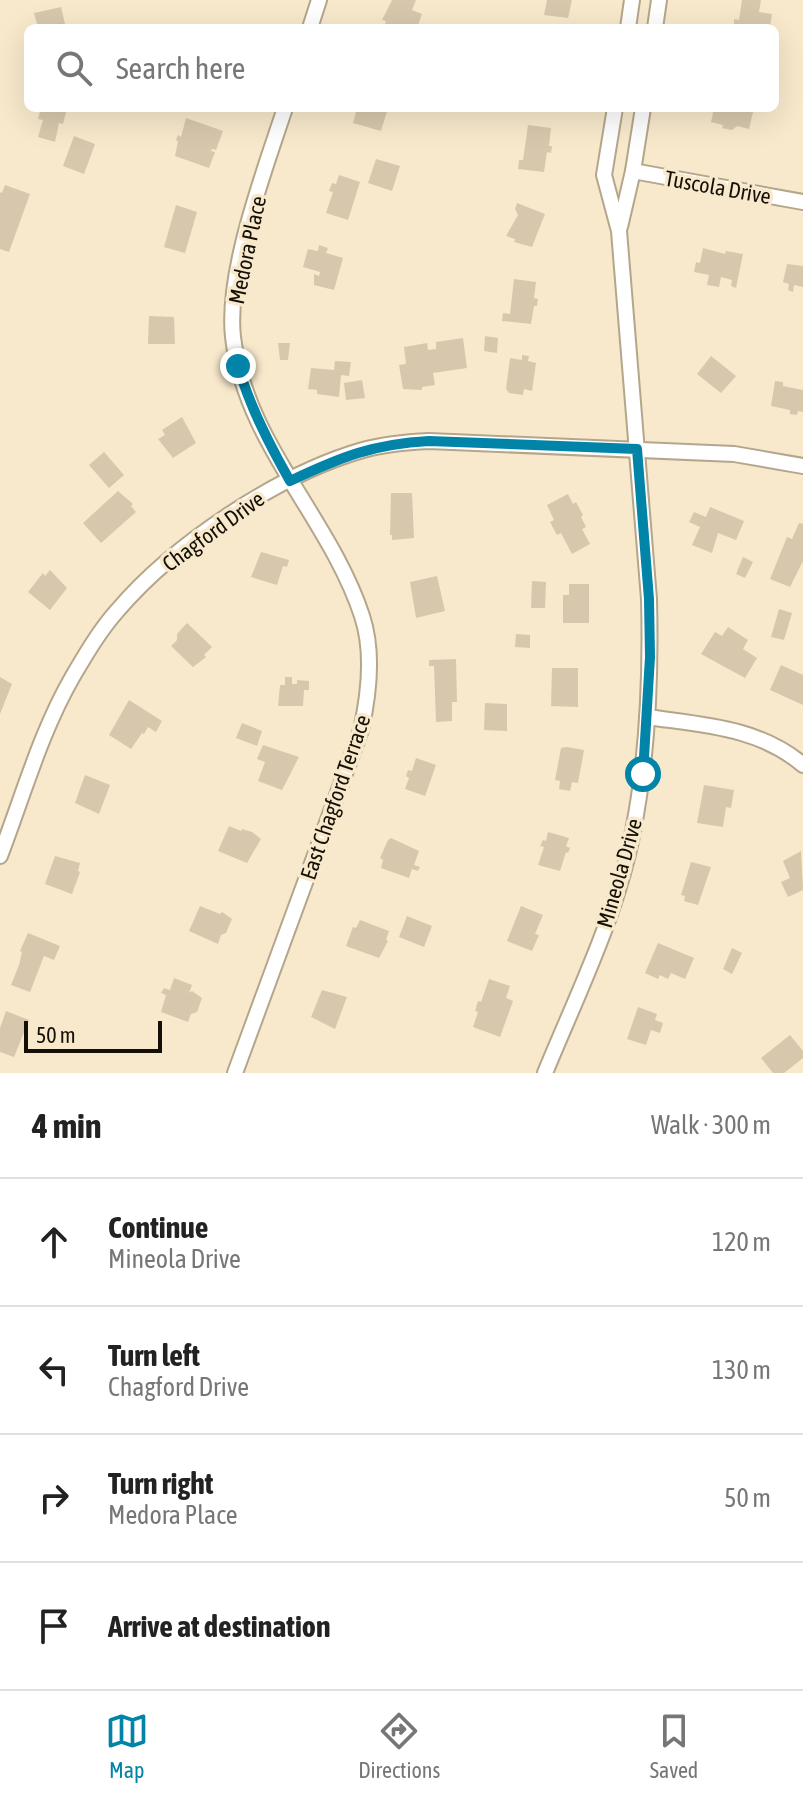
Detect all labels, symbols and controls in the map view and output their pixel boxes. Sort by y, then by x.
search box [24,24,779,112]
icon: search [52,46,96,90]
text: Search here [116,51,245,85]
street label: Tuscola Drive [663,165,773,209]
street label: Medora Place [223,194,271,306]
route end [220,348,256,384]
street label: Chagford Drive [157,485,269,577]
street label: East Chagford Terrace [295,711,375,883]
route start [625,756,661,792]
street label: Mineola Drive [591,815,647,931]
scale bar [24,1017,162,1053]
text: 50 m [36,1022,76,1048]
text: 4 min [32,1106,101,1145]
text: Walk · 300 m [651,1110,771,1140]
text: Continue [108,1210,208,1244]
icon: ahead [32,1220,76,1264]
text: 120 m [712,1227,771,1257]
text: Mineola Drive [108,1244,241,1274]
text: Turn left [108,1338,200,1372]
icon: left [32,1348,76,1392]
text: 130 m [712,1355,771,1385]
text: Chagford Drive [108,1372,249,1402]
text: Turn right [108,1466,214,1500]
icon: right [32,1476,76,1520]
text: 50 m [724,1483,771,1513]
text: Medora Place [108,1500,238,1530]
icon: arrive [32,1604,76,1648]
text: Arrive at destination [108,1609,330,1643]
tab: Map [105,1709,149,1783]
tab: Directions [358,1709,440,1783]
tab: Saved [650,1709,698,1783]

